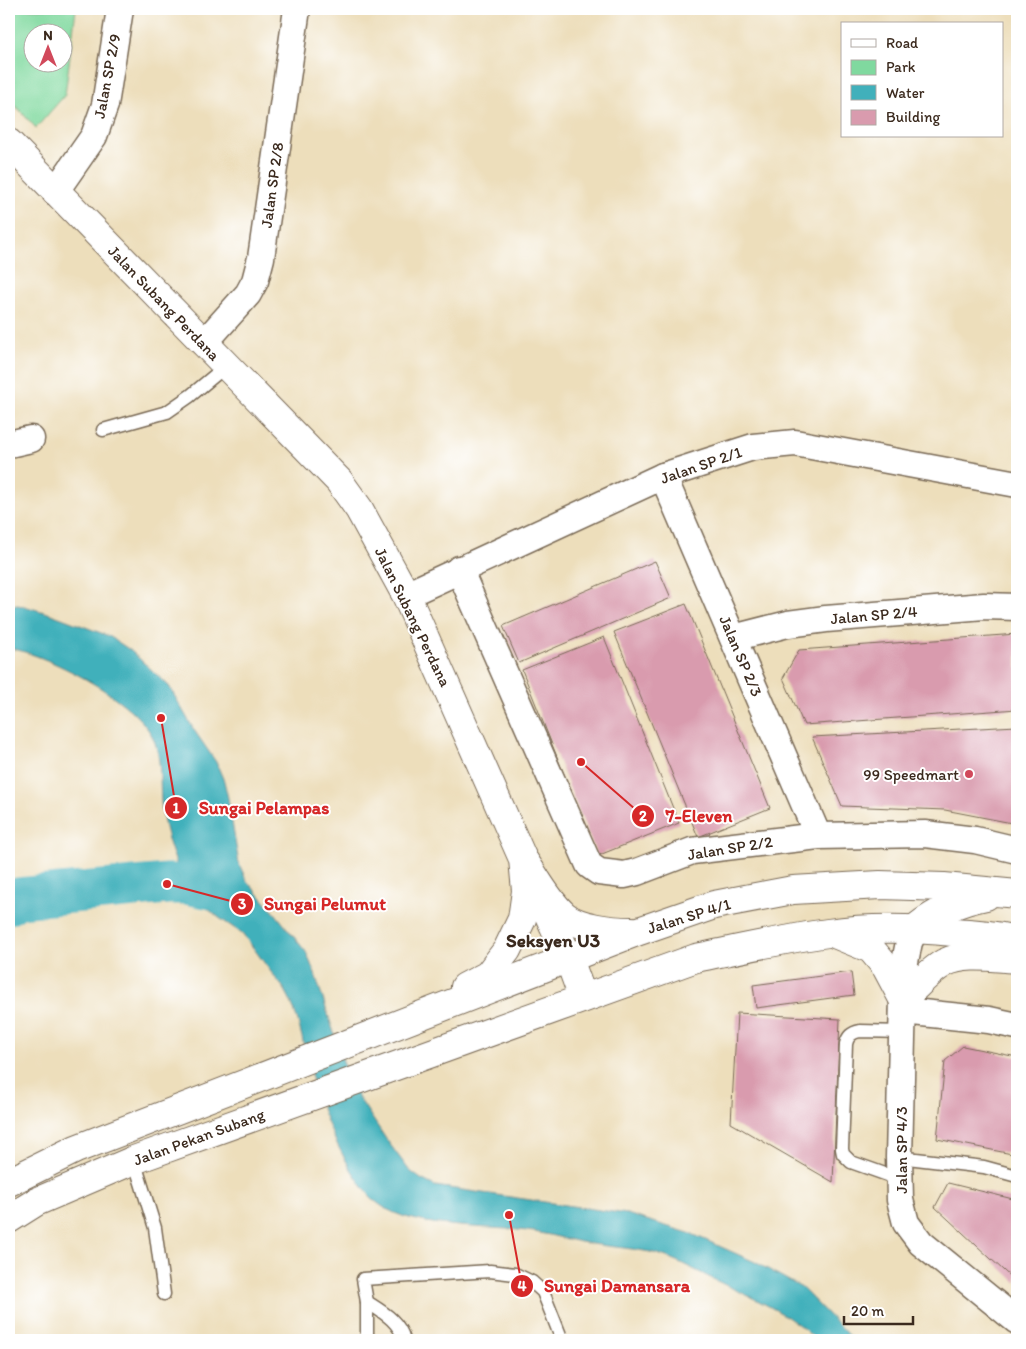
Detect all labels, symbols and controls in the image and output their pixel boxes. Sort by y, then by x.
north arrow [22,22,72,72]
legend [841,22,1004,138]
text: N [43,27,53,44]
street label: Jalan SP 2/9 [89,32,125,120]
text: Road [886,34,919,52]
text: Park [886,58,916,76]
text: Water [886,84,925,102]
text: Building [886,108,940,126]
street label: Jalan SP 2/8 [257,141,287,229]
street label: Jalan Subang Perdana [104,241,224,365]
street label: Jalan SP 2/1 [658,442,745,488]
street label: Jalan Subang Perdana [371,544,455,690]
street label: Jalan SP 2/4 [830,602,919,628]
street label: Jalan SP 2/3 [715,613,767,700]
place label: 99 Speedmart [863,765,959,784]
marker: 99 Speedmart [963,768,975,780]
callout: Sungai Pelampas [164,792,339,825]
text: Sungai Pelampas [199,797,329,819]
text: 1 [173,799,180,817]
callout: 7-Eleven [631,799,743,832]
text: 7-Eleven [665,805,733,827]
text: 2 [639,807,647,825]
street label: Jalan SP 2/2 [686,832,774,864]
callout: Sungai Pelumut [230,887,396,920]
text: Sungai Pelumut [264,893,386,915]
street label: Jalan SP 4/1 [645,894,733,938]
text: 3 [238,895,246,913]
district label: Seksyen U3 [506,929,600,952]
street label: Jalan Pekan Subang [131,1104,268,1170]
street label: Jalan SP 4/3 [892,1106,911,1194]
callout: Sungai Damansara [509,1269,700,1302]
text: Sungai Damansara [544,1275,691,1297]
text: 4 [517,1277,527,1295]
scale bar [844,1294,912,1326]
text: 20 m [851,1302,885,1320]

